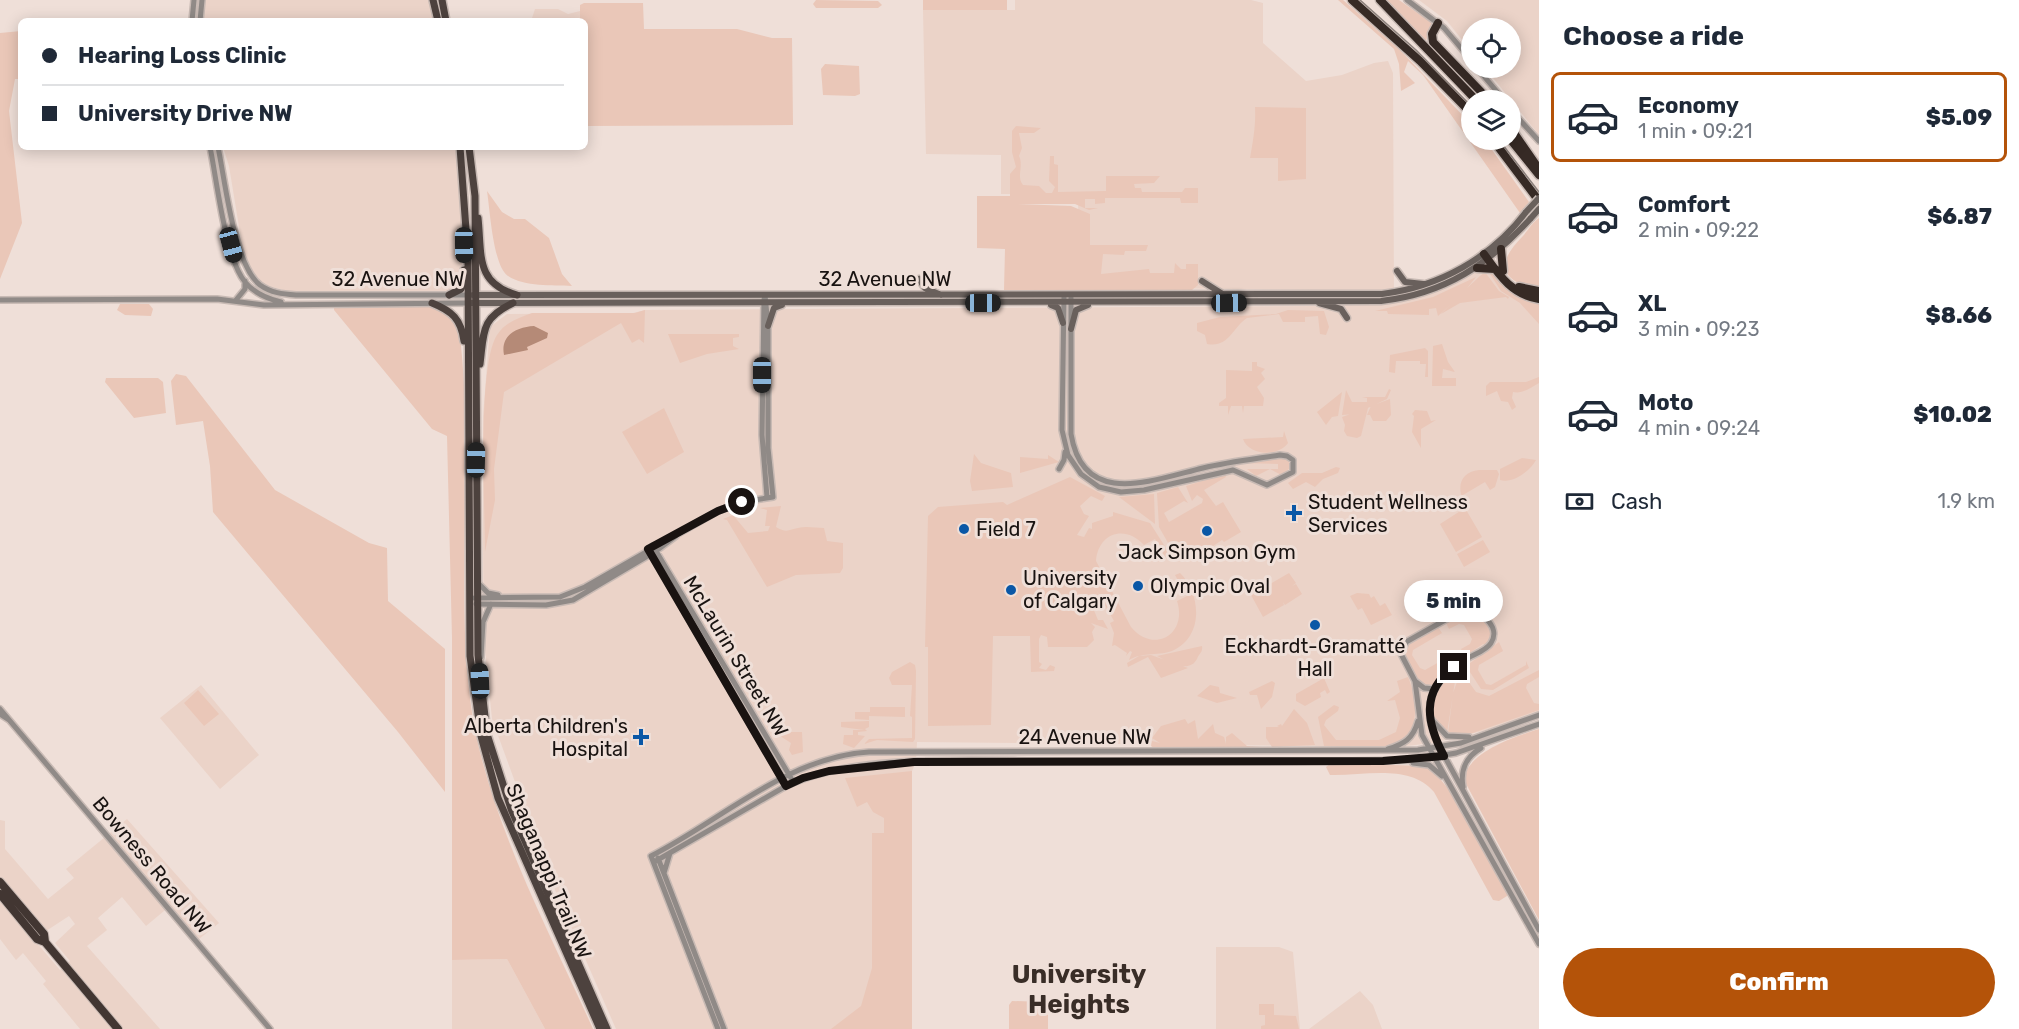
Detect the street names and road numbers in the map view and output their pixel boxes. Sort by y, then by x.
street label: 32 Avenue NW [332,267,465,291]
street label: 32 Avenue NW [819,267,952,291]
street label: McLaurin Street NW [678,571,794,741]
street label: 24 Avenue NW [1018,725,1152,749]
street label: Shaganappi Trail NW [501,780,597,962]
street label: Bowness Road NW [88,792,216,938]

